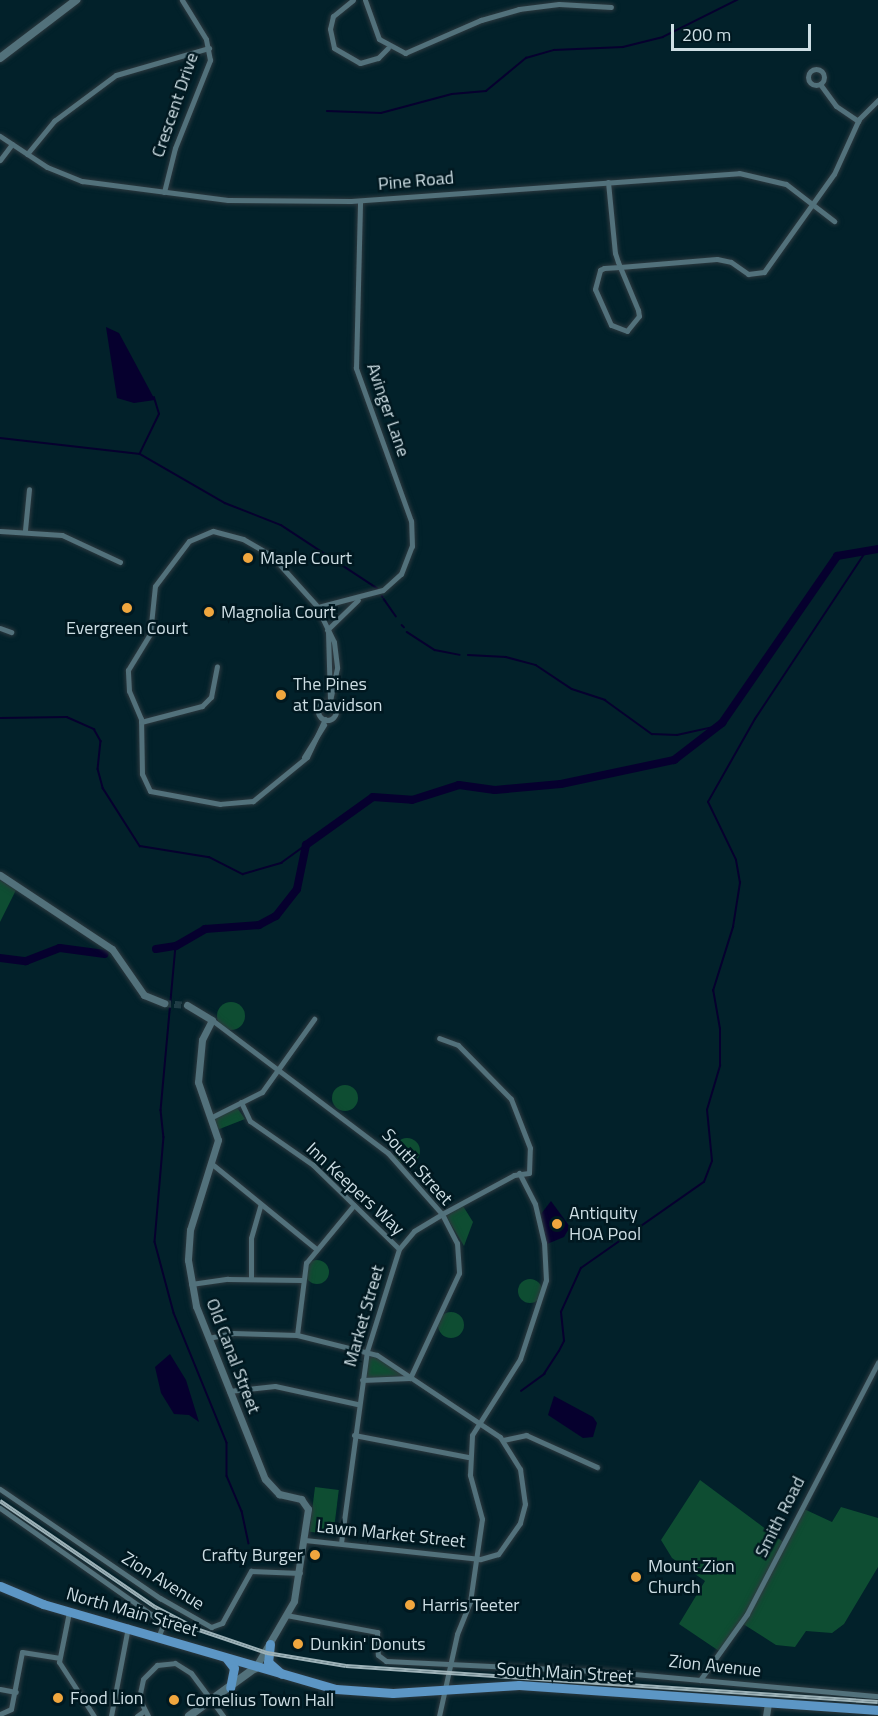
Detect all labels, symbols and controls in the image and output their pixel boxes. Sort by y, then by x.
scale bar [674,12,814,50]
text: 200 m [682,21,731,48]
street label: Crescent Drive [147,50,203,160]
street label: Pine Road [377,167,455,195]
street label: Avinger Lane [362,360,414,460]
place label: Maple Court [260,547,352,569]
marker: Maple Court [241,551,255,565]
marker: Evergreen Court [120,601,134,615]
place label: Magnolia Court [221,601,336,623]
marker: Magnolia Court [202,605,216,619]
place label: Evergreen Court [66,617,188,639]
place label: The Pines at Davidson [293,674,382,716]
marker: The Pines at Davidson [274,688,288,702]
street label: South Street [377,1124,457,1210]
street label: Inn Keepers Way [301,1138,409,1240]
place label: Antiquity HOA Pool [569,1203,641,1246]
marker: Antiquity HOA Pool [550,1217,564,1231]
street label: Market Street [339,1263,389,1369]
street label: Old Canal Street [201,1295,265,1417]
street label: Smith Road [750,1473,810,1561]
street label: Lawn Market Street [316,1515,466,1553]
place label: Crafty Burger [202,1544,303,1566]
street label: Zion Avenue [118,1547,208,1615]
marker: Crafty Burger [308,1548,322,1562]
place label: Mount Zion Church [648,1556,735,1598]
marker: Mount Zion Church [629,1570,643,1584]
street label: North Main Street [64,1583,200,1641]
place label: Harris Teeter [422,1594,519,1616]
marker: Harris Teeter [403,1598,417,1612]
place label: Dunkin' Donuts [310,1633,426,1655]
marker: Dunkin' Donuts [291,1637,305,1651]
street label: Zion Avenue [668,1650,762,1682]
street label: South Main Street [496,1659,634,1687]
place label: Food Lion [70,1687,143,1709]
place label: Cornelius Town Hall [186,1689,334,1711]
marker: Food Lion [51,1691,65,1705]
marker: Cornelius Town Hall [167,1693,181,1707]

